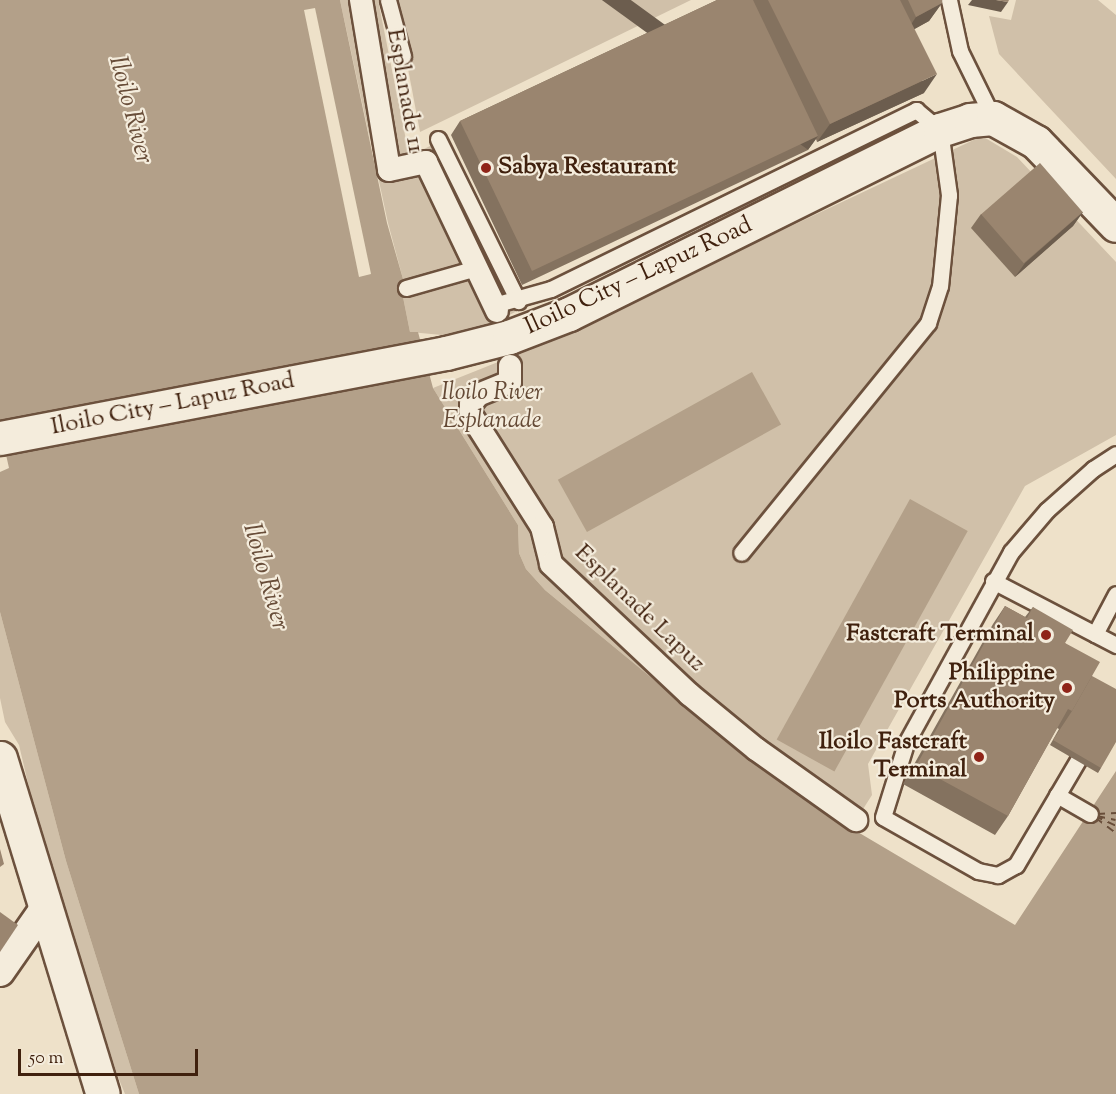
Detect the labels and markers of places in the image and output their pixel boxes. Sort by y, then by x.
place label: Sabya Restaurant [498,154,676,182]
marker: Sabya Restaurant [479,161,493,175]
place label: Fastcraft Terminal [846,621,1034,649]
marker: Fastcraft Terminal [1039,628,1053,642]
place label: Philippine Ports Authority [894,660,1055,716]
marker: Philippine Ports Authority [1060,681,1074,695]
place label: Iloilo Fastcraft Terminal [819,729,967,785]
marker: Iloilo Fastcraft Terminal [972,750,986,764]

